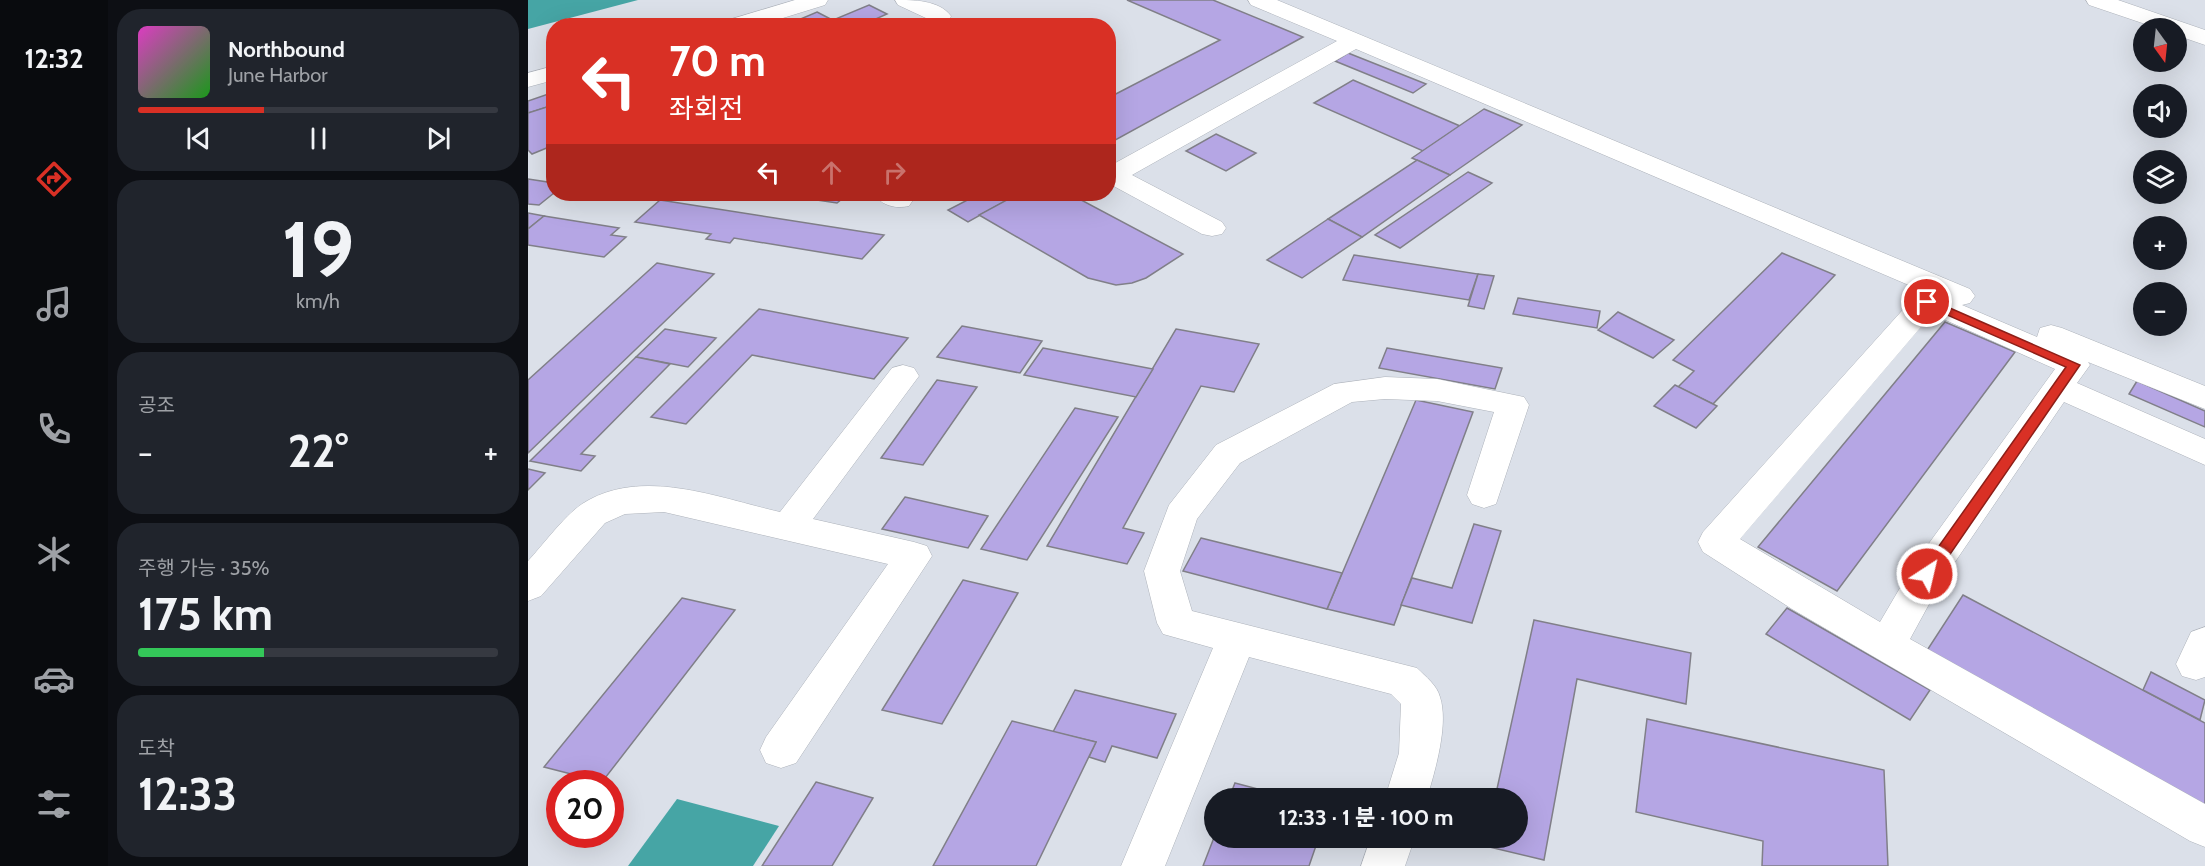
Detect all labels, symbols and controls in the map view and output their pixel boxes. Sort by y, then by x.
north arrow [2133,18,2187,72]
map controls [2133,18,2187,336]
text: 70 m [669,35,766,87]
text: Northbound [228,36,345,63]
text: 12:32 [24,42,84,75]
icon: left [570,42,648,120]
text: June Harbor [228,63,328,87]
button: sound [2133,84,2187,138]
text: 좌회전 [669,92,744,125]
icon: previous [182,122,215,155]
icon: pause [302,122,335,155]
icon: next [422,122,455,155]
button: layers [2133,150,2187,204]
icon: left [752,156,785,189]
icon: ahead [815,156,848,189]
icon: right [878,156,911,189]
icon: directions [33,158,75,200]
text: 19 [282,202,354,297]
button: + [2133,216,2187,270]
pin [1901,276,1952,327]
button: − [2133,282,2187,336]
icon: music [33,283,75,325]
icon: arrive [1910,285,1943,318]
text: km/h [296,289,340,313]
text: 공조 [138,393,175,417]
icon: phone [33,408,75,450]
text: 22° [288,424,348,478]
text: − [138,432,153,472]
text: + [483,432,498,472]
icon: climate [33,533,75,575]
position arrow [1895,542,1959,606]
text: 주행 가능 · 35% [138,556,269,580]
text: 175 km [138,587,273,641]
icon: car [33,658,75,700]
text: 도착 [138,736,175,760]
text: 12:33 [138,767,237,821]
speed limit sign: 20 [546,770,624,848]
icon: filters [33,783,75,825]
text: 12:33 · 1 분 · 100 m [1279,804,1453,831]

